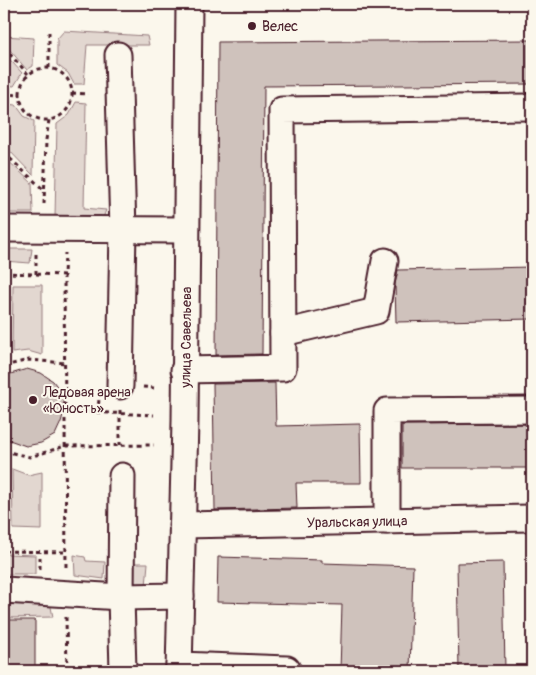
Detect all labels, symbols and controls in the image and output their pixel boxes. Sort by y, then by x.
place label: Велес [262,18,298,35]
marker: Велес [246,20,258,32]
street label: улица Савельева [177,286,195,389]
place label: Ледовая арена «Юность» [42,384,131,417]
marker: Ледовая арена «Юность» [27,394,39,406]
street label: Уральская улица [306,512,408,532]

